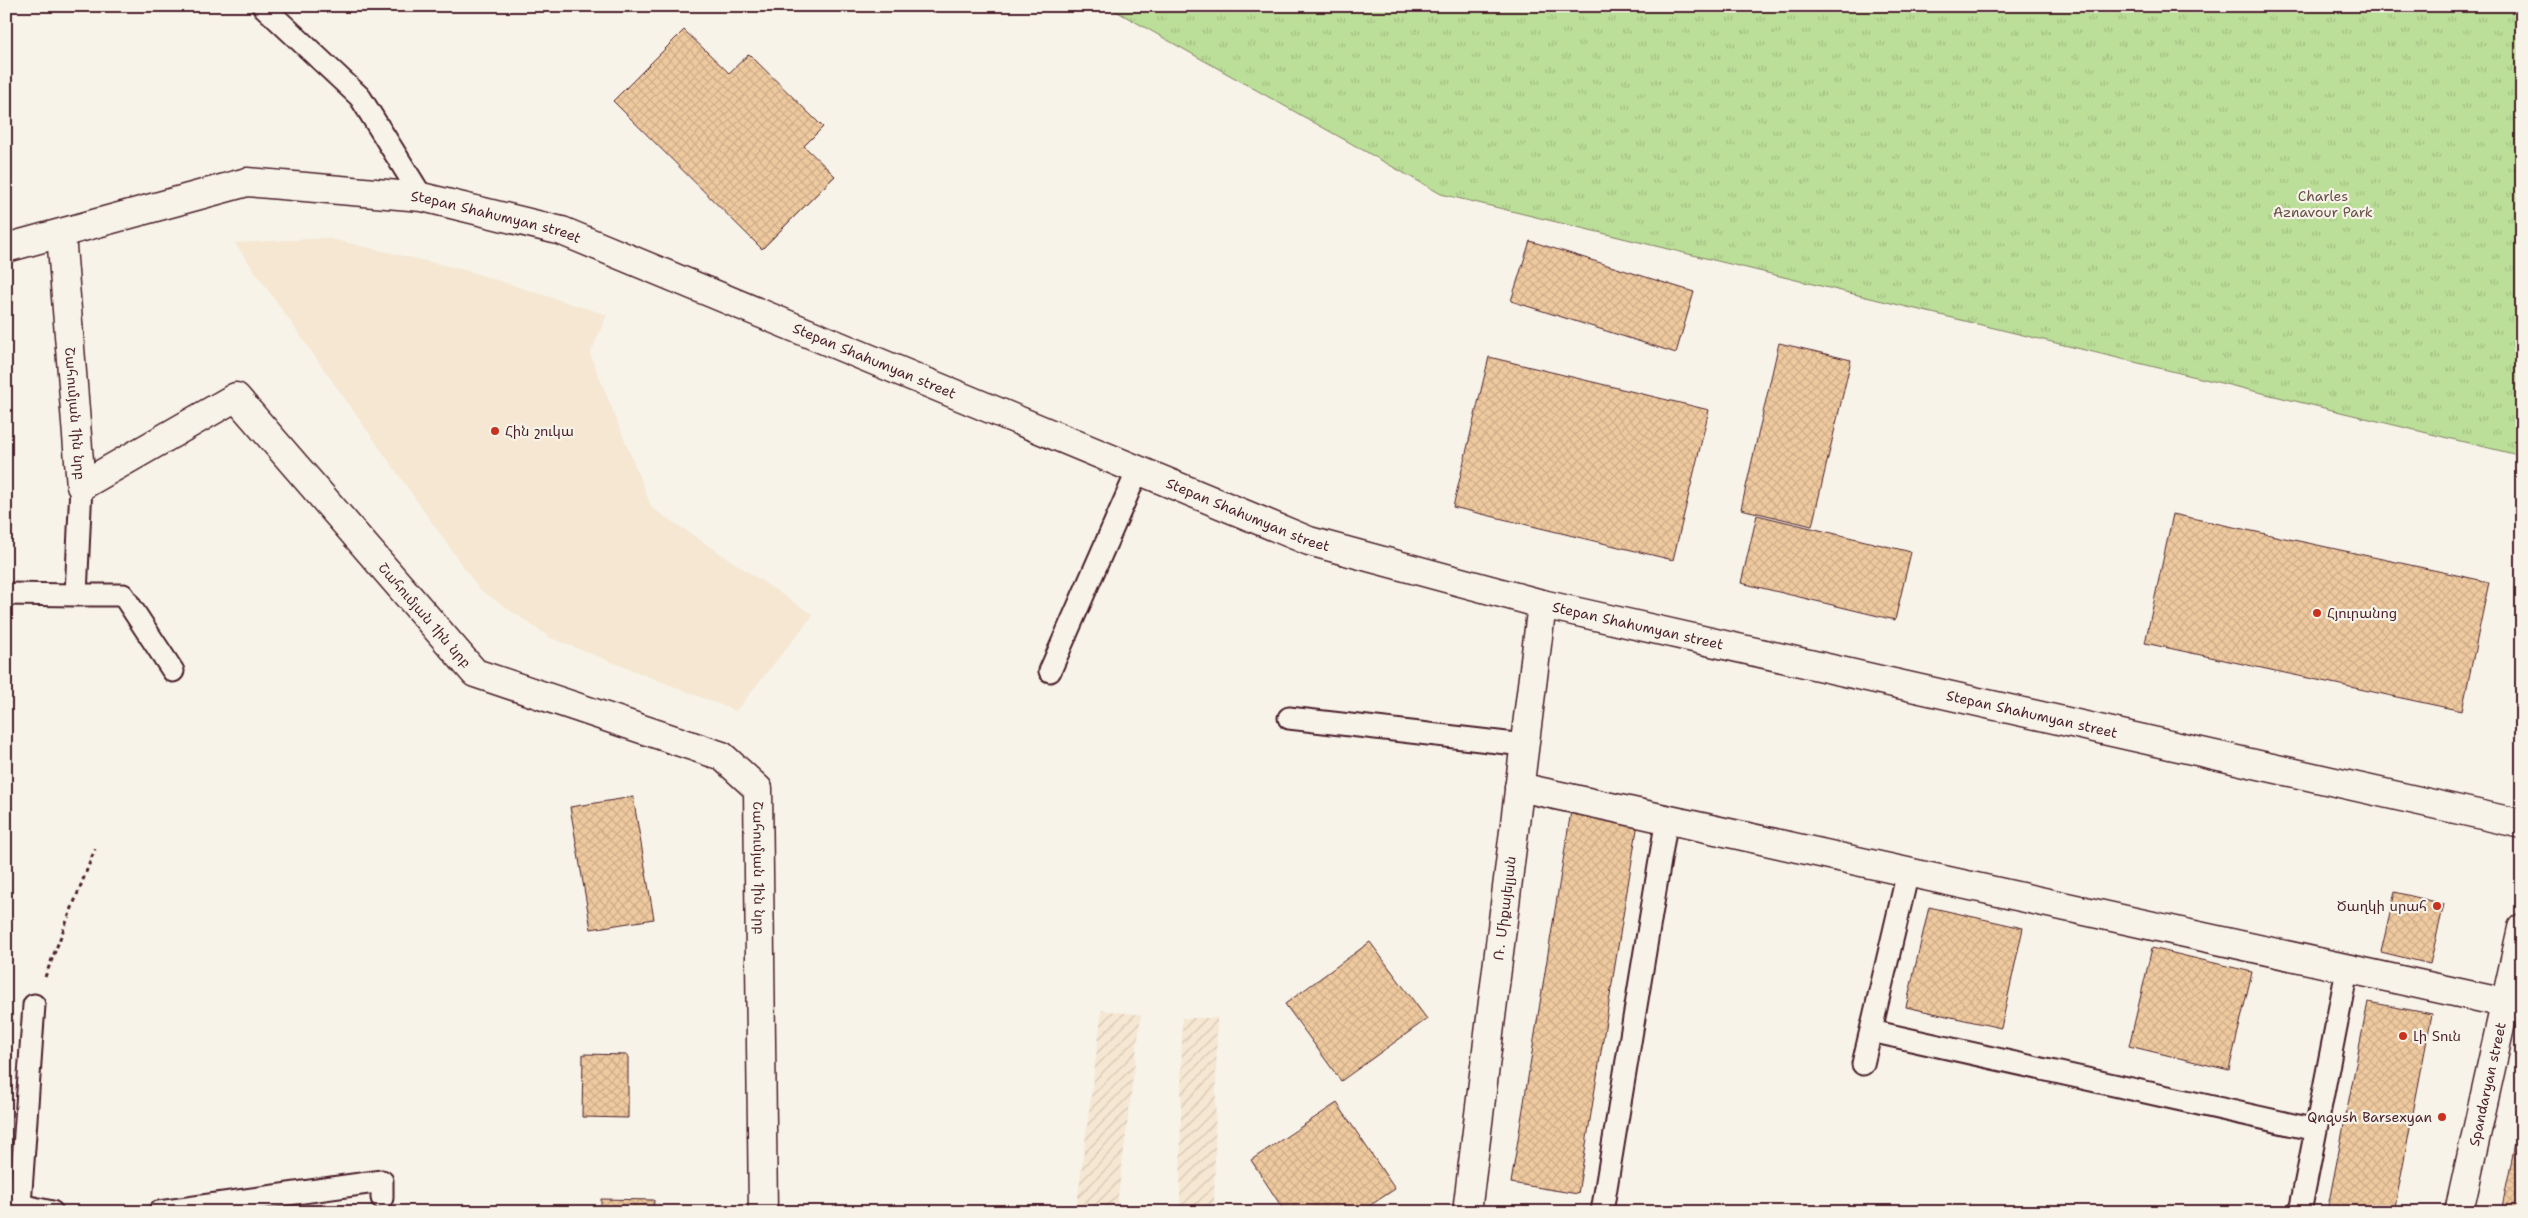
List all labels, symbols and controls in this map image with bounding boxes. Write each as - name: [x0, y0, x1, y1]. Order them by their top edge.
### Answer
- street label: Stepan Shahumyan street: [410, 187, 584, 247]
- park label: Charles Aznavour Park: [2273, 187, 2373, 221]
- street label: Stepan Shahumyan street: [790, 319, 959, 403]
- street label: Շահումյան 1ին նրբ: [61, 346, 89, 481]
- place label: Հին շուկա: [505, 422, 574, 440]
- marker: Հին շուկա: [489, 425, 501, 437]
- street label: Stepan Shahumyan street: [1163, 474, 1332, 555]
- street label: Շահումյան 1ին նրբ: [374, 559, 475, 671]
- street label: Stepan Shahumyan street: [1551, 598, 1725, 653]
- place label: Հյուրանոց: [2327, 604, 2397, 622]
- marker: Հյուրանոց: [2311, 607, 2323, 619]
- street label: Stepan Shahumyan street: [1945, 686, 2119, 742]
- street label: Շահումյան 1ին նրբ: [749, 801, 769, 935]
- street label: Ռ․ Միքայելյան: [1489, 855, 1520, 962]
- place label: Ծաղկի սրահ: [2337, 897, 2427, 915]
- marker: Ծաղկի սրահ: [2431, 900, 2443, 912]
- street label: Spandaryan street: [2465, 1020, 2510, 1148]
- place label: Լի Տուն: [2413, 1027, 2461, 1045]
- marker: Լի Տուն: [2397, 1030, 2409, 1042]
- place label: Qnqush Barsexyan: [2307, 1108, 2432, 1126]
- marker: Qnqush Barsexyan: [2436, 1111, 2448, 1123]

